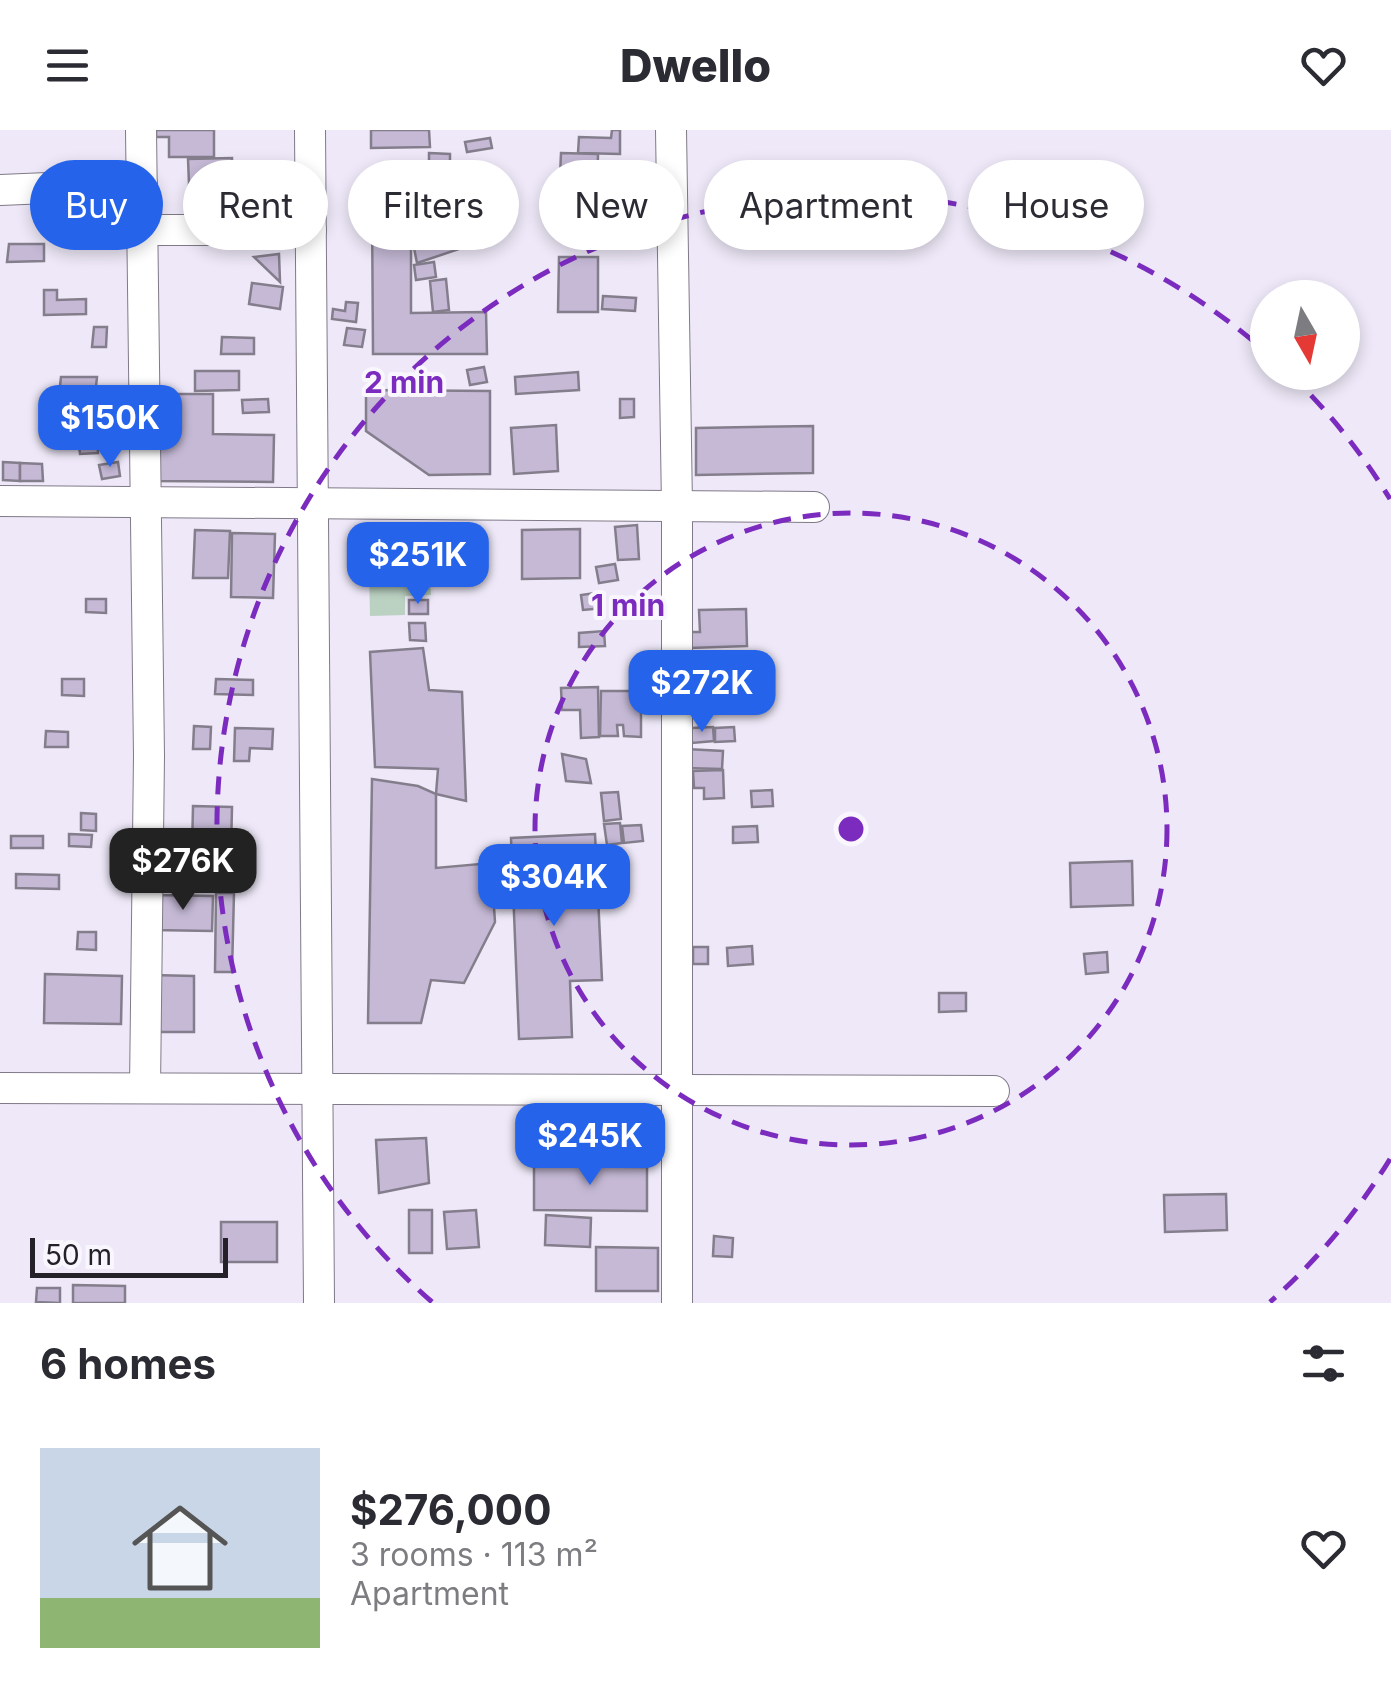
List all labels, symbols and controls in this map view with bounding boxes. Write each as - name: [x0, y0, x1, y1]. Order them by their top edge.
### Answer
- icon: menu: [40, 38, 95, 93]
- text: Dwello: [620, 38, 771, 93]
- icon: heart: [1296, 38, 1351, 93]
- chip: Buy: [30, 160, 163, 250]
- chip: Rent: [183, 160, 328, 250]
- chip: Filters: [348, 160, 519, 250]
- chip: New: [539, 160, 684, 250]
- chip: Apartment: [704, 160, 948, 250]
- chip: House: [968, 160, 1144, 250]
- north arrow: [1250, 280, 1360, 390]
- map controls: [1250, 280, 1360, 390]
- text: 2 min: [364, 364, 444, 400]
- pin: $150K: [40, 385, 180, 470]
- text: $150K: [60, 398, 160, 437]
- pin: $251K: [348, 522, 488, 607]
- text: $251K: [369, 535, 467, 574]
- text: 1 min: [591, 587, 665, 623]
- pin: $272K: [632, 650, 772, 735]
- text: $272K: [651, 663, 753, 702]
- centre of rings: [833, 811, 869, 847]
- pin: $276K: [113, 828, 253, 913]
- text: $276K: [131, 841, 235, 880]
- pin: $304K: [484, 844, 624, 929]
- text: $304K: [500, 857, 608, 896]
- pin: $245K: [520, 1103, 660, 1188]
- text: $245K: [537, 1116, 643, 1155]
- scale bar: [30, 1233, 228, 1278]
- text: 50 m: [45, 1238, 112, 1272]
- icon: filters: [1296, 1336, 1351, 1391]
- text: 6 homes: [40, 1338, 216, 1389]
- text: $276,000: [350, 1484, 552, 1535]
- icon: home: [120, 1488, 240, 1608]
- icon: heart: [1296, 1521, 1351, 1576]
- text: 3 rooms · 113 m²: [350, 1535, 598, 1574]
- text: Apartment: [350, 1574, 509, 1613]

